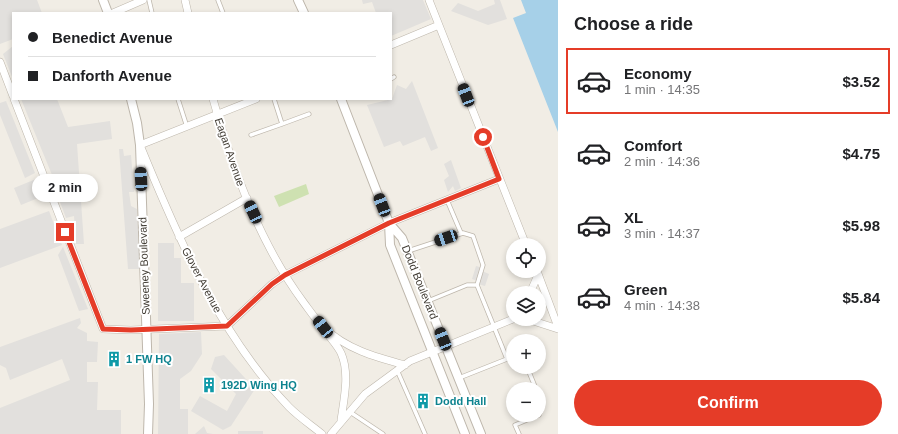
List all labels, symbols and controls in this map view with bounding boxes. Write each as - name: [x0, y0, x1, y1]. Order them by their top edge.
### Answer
- text: Choose a ride: [574, 14, 693, 34]
- text: Benedict Avenue: [52, 29, 173, 46]
- icon: car: [576, 63, 612, 99]
- text: Economy: [624, 65, 692, 82]
- text: Danforth Avenue: [52, 67, 172, 84]
- text: $3.52: [842, 73, 880, 90]
- car: [456, 82, 476, 108]
- text: 1 min · 14:35: [624, 82, 700, 97]
- street label: Eagan Avenue: [213, 116, 247, 188]
- route start: [474, 128, 492, 146]
- icon: car: [576, 135, 612, 171]
- text: Comfort: [624, 137, 682, 154]
- text: $4.75: [842, 145, 880, 162]
- text: 2 min · 14:36: [624, 154, 700, 169]
- car: [134, 167, 148, 191]
- callout: 2 min: [32, 174, 98, 202]
- text: 2 min: [48, 180, 82, 195]
- car: [372, 192, 392, 218]
- car: [242, 199, 264, 225]
- icon: car: [576, 207, 612, 243]
- text: XL: [624, 209, 643, 226]
- street label: Sweeney Boulevard: [136, 217, 152, 315]
- text: $5.98: [842, 217, 880, 234]
- route end: [56, 223, 74, 241]
- text: 3 min · 14:37: [624, 226, 700, 241]
- car: [433, 228, 459, 248]
- map controls: [506, 238, 546, 422]
- button: locate: [506, 238, 546, 278]
- street label: Dodd Boulevard: [400, 243, 440, 321]
- street label: Glover Avenue: [180, 245, 224, 315]
- icon: car: [576, 279, 612, 315]
- text: Green: [624, 281, 667, 298]
- button: layers: [506, 286, 546, 326]
- text: $5.84: [842, 289, 880, 306]
- text: 4 min · 14:38: [624, 298, 700, 313]
- car: [311, 314, 335, 340]
- car: [433, 326, 453, 352]
- button: +: [506, 334, 546, 374]
- building icon: 1 FW HQ: [105, 350, 123, 368]
- place label: 1 FW HQ: [126, 353, 172, 365]
- building icon: 192D Wing HQ: [200, 376, 218, 394]
- place label: 192D Wing HQ: [221, 379, 297, 391]
- button: Confirm: [574, 380, 882, 426]
- button: −: [506, 382, 546, 422]
- building icon: Dodd Hall: [414, 392, 432, 410]
- place label: Dodd Hall: [435, 395, 486, 407]

